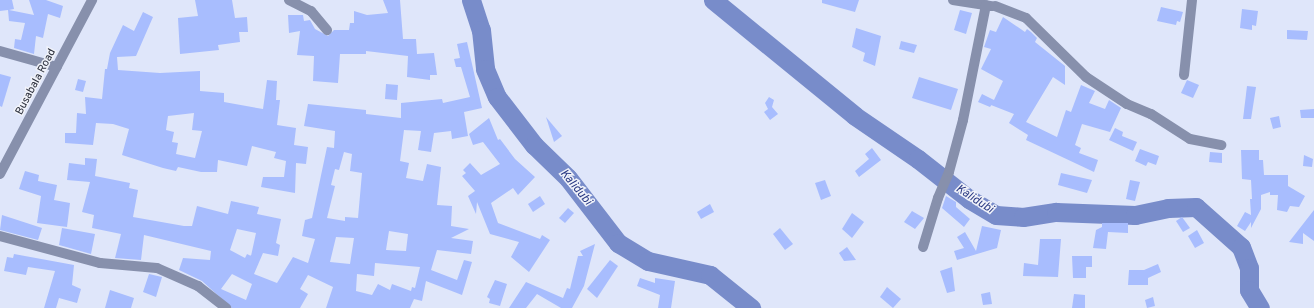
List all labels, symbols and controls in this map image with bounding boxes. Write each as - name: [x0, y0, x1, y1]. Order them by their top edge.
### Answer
- street label: Busabala Road: [13, 47, 59, 117]
- water label: Kalidubi: [556, 167, 594, 209]
- water label: Kalidubi: [952, 183, 996, 217]

